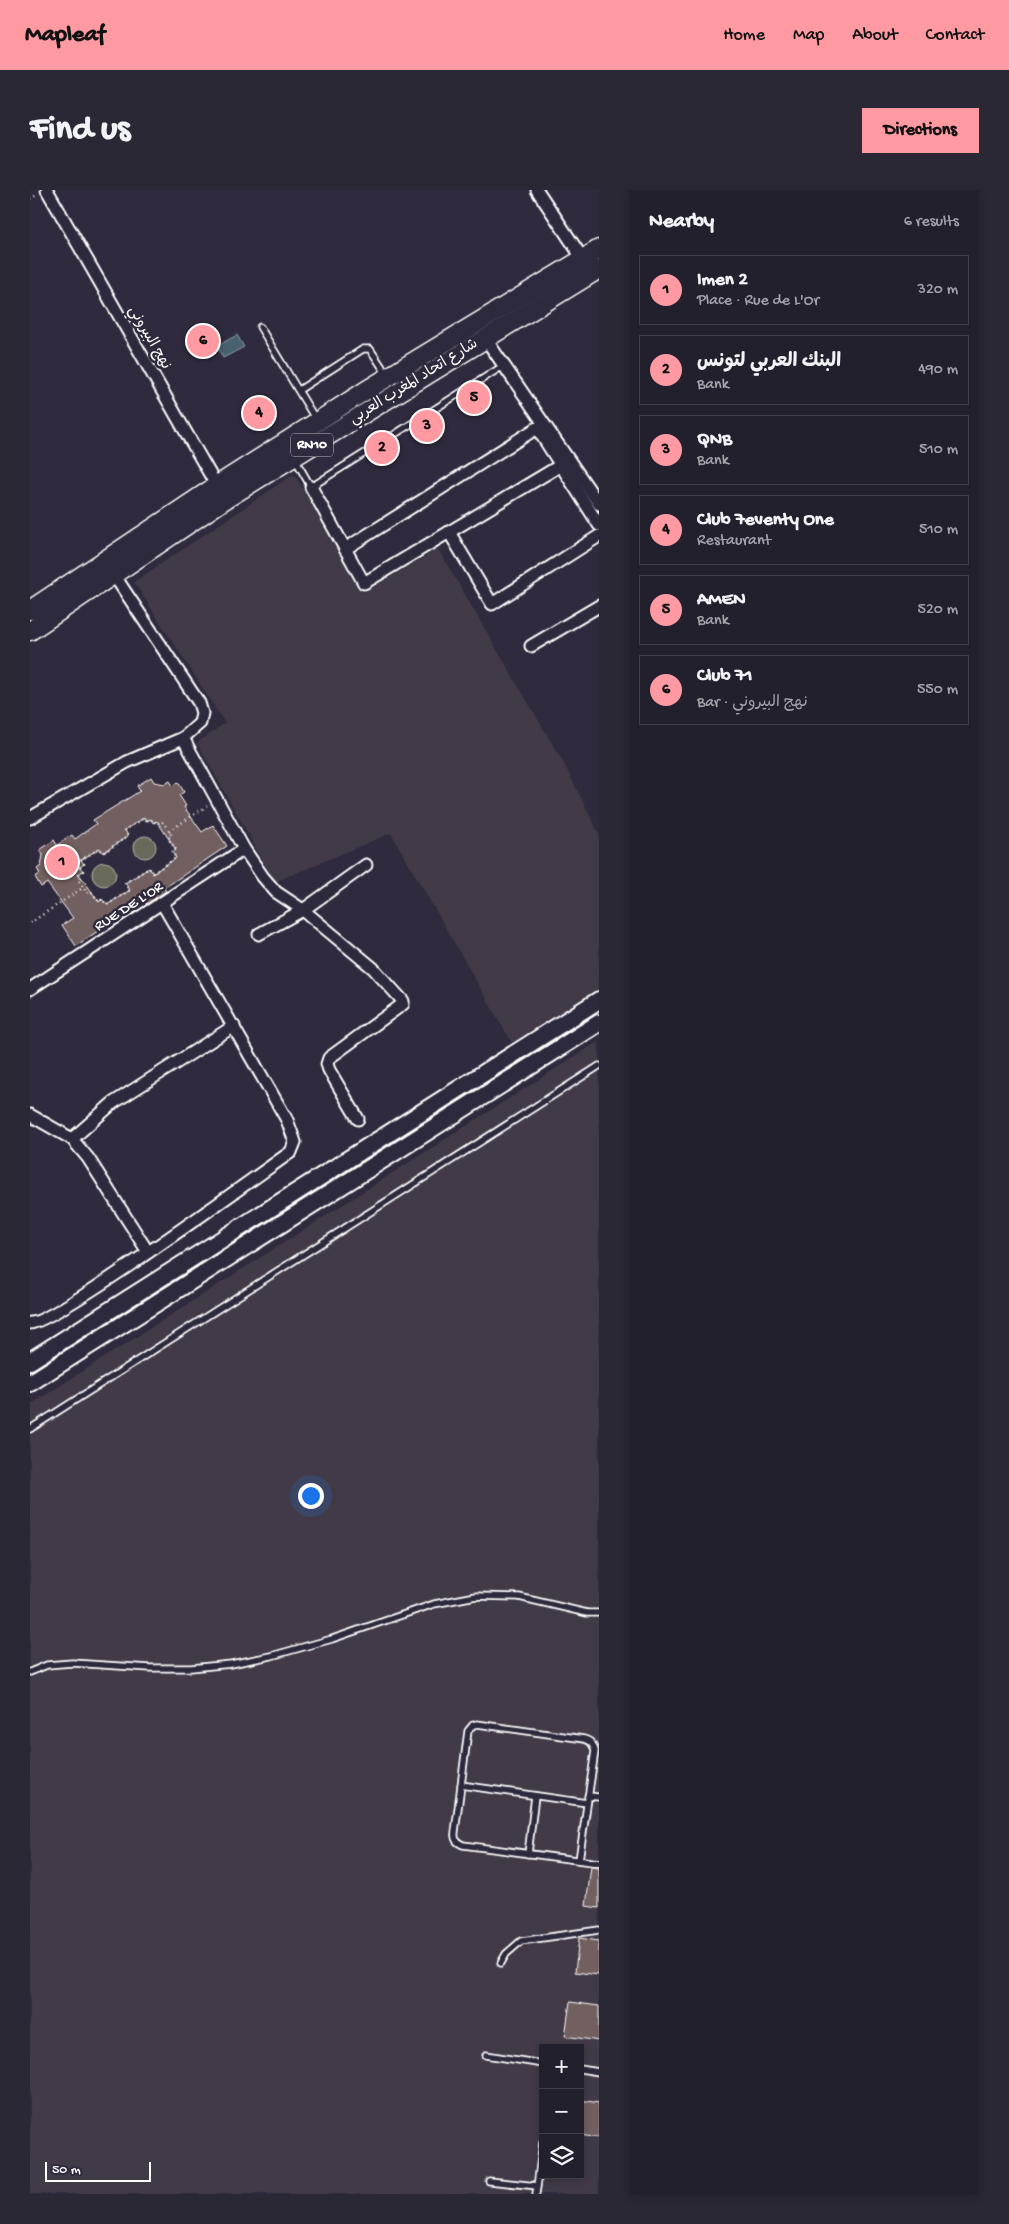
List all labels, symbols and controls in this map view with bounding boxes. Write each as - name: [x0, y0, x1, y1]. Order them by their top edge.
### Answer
- text: Mapleaf: [25, 21, 105, 50]
- text: Home: [723, 25, 765, 46]
- text: Map: [793, 25, 824, 46]
- text: About: [852, 25, 898, 46]
- text: Contact: [926, 25, 984, 46]
- button: Directions: [862, 108, 979, 153]
- text: Find us: [30, 110, 130, 151]
- text: Nearby: [649, 210, 714, 235]
- text: 6 results: [904, 213, 959, 232]
- text: Imen 2: [697, 269, 748, 292]
- text: 1: [663, 281, 669, 300]
- text: 320 m: [918, 281, 958, 300]
- text: Place · Rue de L'Or: [697, 292, 819, 311]
- street label: نهج البيروني: [122, 303, 174, 374]
- pin: 6: [187, 322, 219, 360]
- street label: شارع اتحاد المغرب العربي: [346, 335, 483, 431]
- text: البنك العربي لتونس: [697, 351, 841, 374]
- text: 2: [662, 361, 670, 380]
- text: 490 m: [918, 361, 958, 380]
- text: Bank: [697, 376, 729, 395]
- pin: 5: [458, 379, 490, 417]
- pin: 4: [243, 394, 275, 432]
- pin: 3: [411, 407, 443, 445]
- pin: 2: [366, 429, 398, 467]
- text: QNB: [697, 429, 732, 452]
- road number: RN10: [291, 434, 333, 456]
- text: 3: [662, 441, 670, 460]
- text: 510 m: [919, 441, 958, 460]
- text: Bank: [697, 452, 729, 471]
- text: Club 7eventy One: [697, 509, 834, 532]
- text: 4: [662, 521, 670, 540]
- text: 510 m: [919, 521, 958, 540]
- text: Restaurant: [697, 532, 771, 551]
- text: AMEN: [697, 589, 746, 612]
- text: 5: [662, 601, 670, 620]
- text: 520 m: [918, 601, 958, 620]
- text: Bank: [697, 612, 729, 631]
- text: Club 71: [697, 665, 752, 688]
- text: 6: [662, 681, 670, 700]
- text: 550 m: [917, 681, 958, 700]
- text: Bar · نهج البيروني: [697, 694, 808, 713]
- pin: 1: [46, 843, 78, 881]
- street label: RUE DE L'OR: [91, 878, 168, 936]
- your location: [298, 1483, 324, 1509]
- map controls: [539, 2044, 584, 2179]
- button: +: [539, 2044, 584, 2089]
- button: −: [539, 2089, 584, 2134]
- button: layers: [539, 2134, 584, 2179]
- scale bar: [45, 2159, 151, 2182]
- text: 50 m: [52, 2162, 81, 2179]

